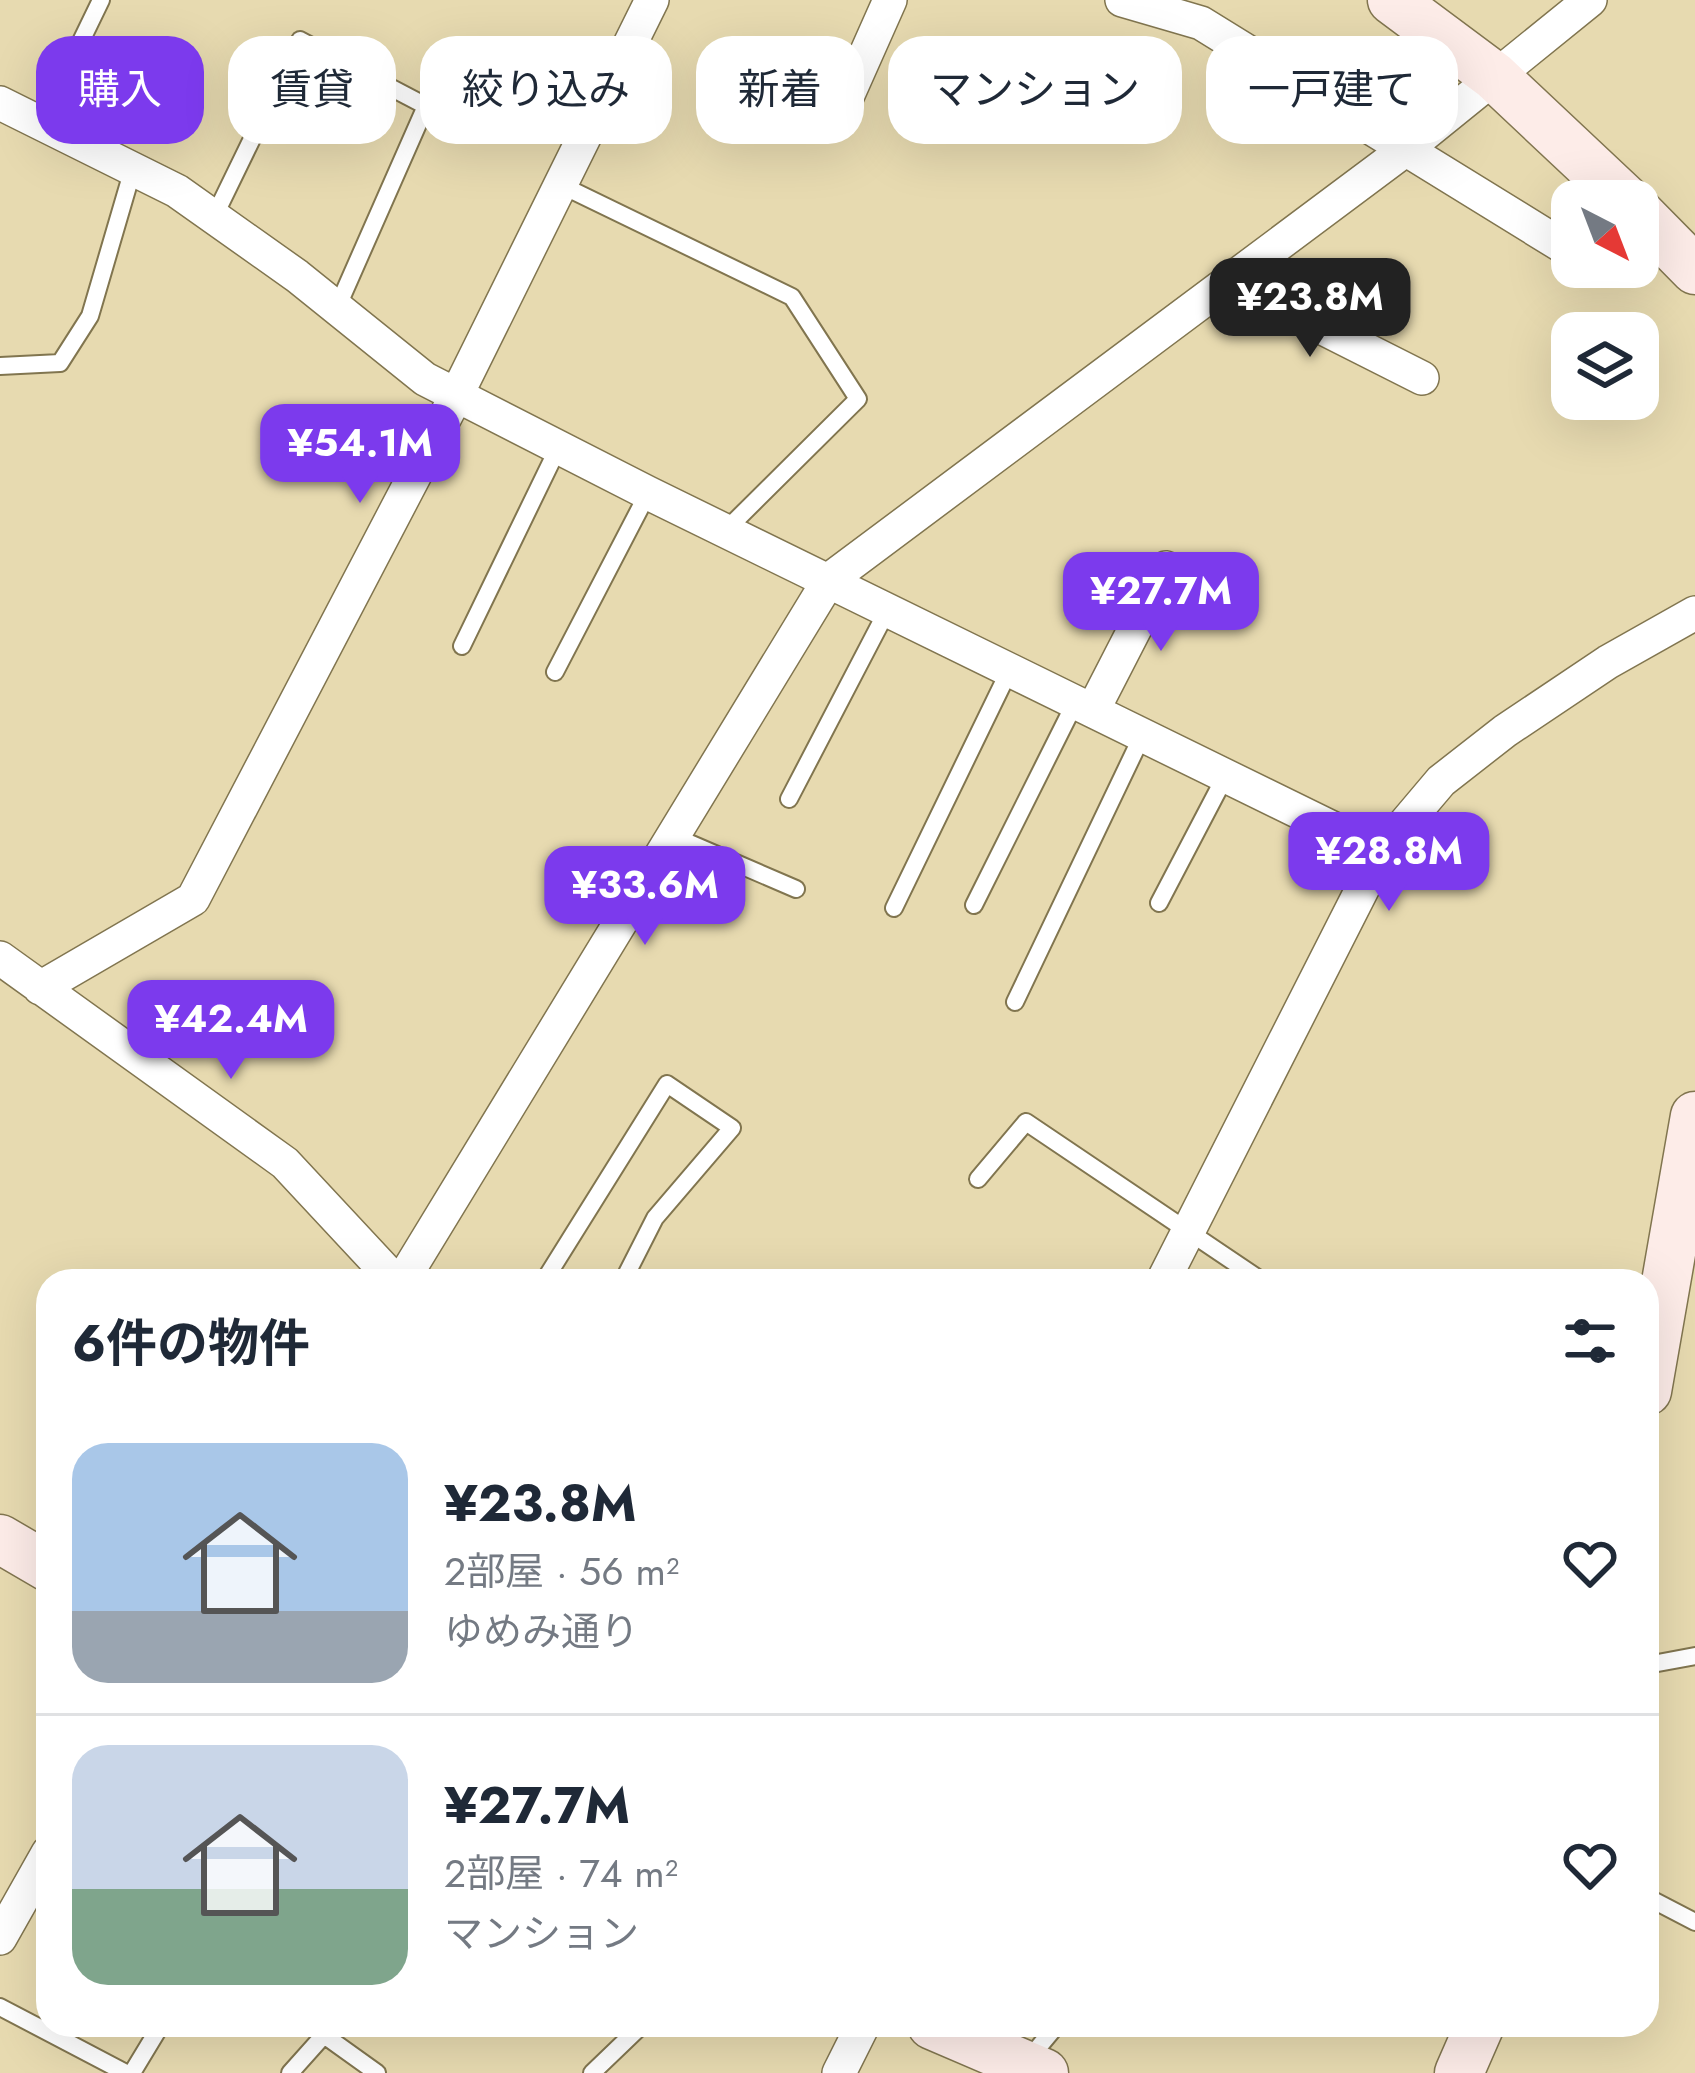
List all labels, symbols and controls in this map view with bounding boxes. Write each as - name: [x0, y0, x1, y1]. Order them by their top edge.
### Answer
- chip: 購入: [36, 36, 204, 144]
- chip: 賃貸: [228, 36, 396, 144]
- chip: 絞り込み: [420, 36, 672, 144]
- chip: 新着: [696, 36, 864, 144]
- chip: マンション: [888, 36, 1182, 144]
- chip: 一戸建て: [1206, 36, 1458, 144]
- north arrow: [1551, 180, 1659, 288]
- map controls: [1551, 180, 1659, 420]
- pin: ¥23.8M: [1212, 258, 1408, 360]
- text: ¥23.8M: [1236, 268, 1384, 325]
- button: layers: [1551, 312, 1659, 420]
- pin: ¥54.1M: [262, 404, 458, 506]
- text: ¥54.1M: [287, 414, 433, 471]
- pin: ¥27.7M: [1063, 552, 1259, 654]
- text: ¥27.7M: [1090, 562, 1232, 619]
- pin: ¥28.8M: [1291, 812, 1487, 914]
- text: ¥28.8M: [1315, 822, 1463, 879]
- pin: ¥33.6M: [547, 846, 743, 948]
- text: ¥33.6M: [571, 856, 719, 913]
- pin: ¥42.4M: [133, 980, 329, 1082]
- text: ¥42.4M: [154, 990, 308, 1047]
- text: 6件の物件: [72, 1306, 310, 1380]
- icon: filters: [1557, 1308, 1623, 1374]
- text: ¥23.8M: [444, 1466, 636, 1540]
- icon: home: [168, 1491, 312, 1635]
- icon: heart: [1557, 1530, 1623, 1596]
- text: 2部屋 · 56 m²: [444, 1543, 679, 1600]
- text: ゆめみ通り: [444, 1603, 639, 1660]
- text: ¥27.7M: [444, 1768, 630, 1842]
- icon: home: [168, 1793, 312, 1937]
- icon: heart: [1557, 1832, 1623, 1898]
- text: 2部屋 · 74 m²: [444, 1845, 678, 1902]
- text: マンション: [444, 1905, 639, 1962]

